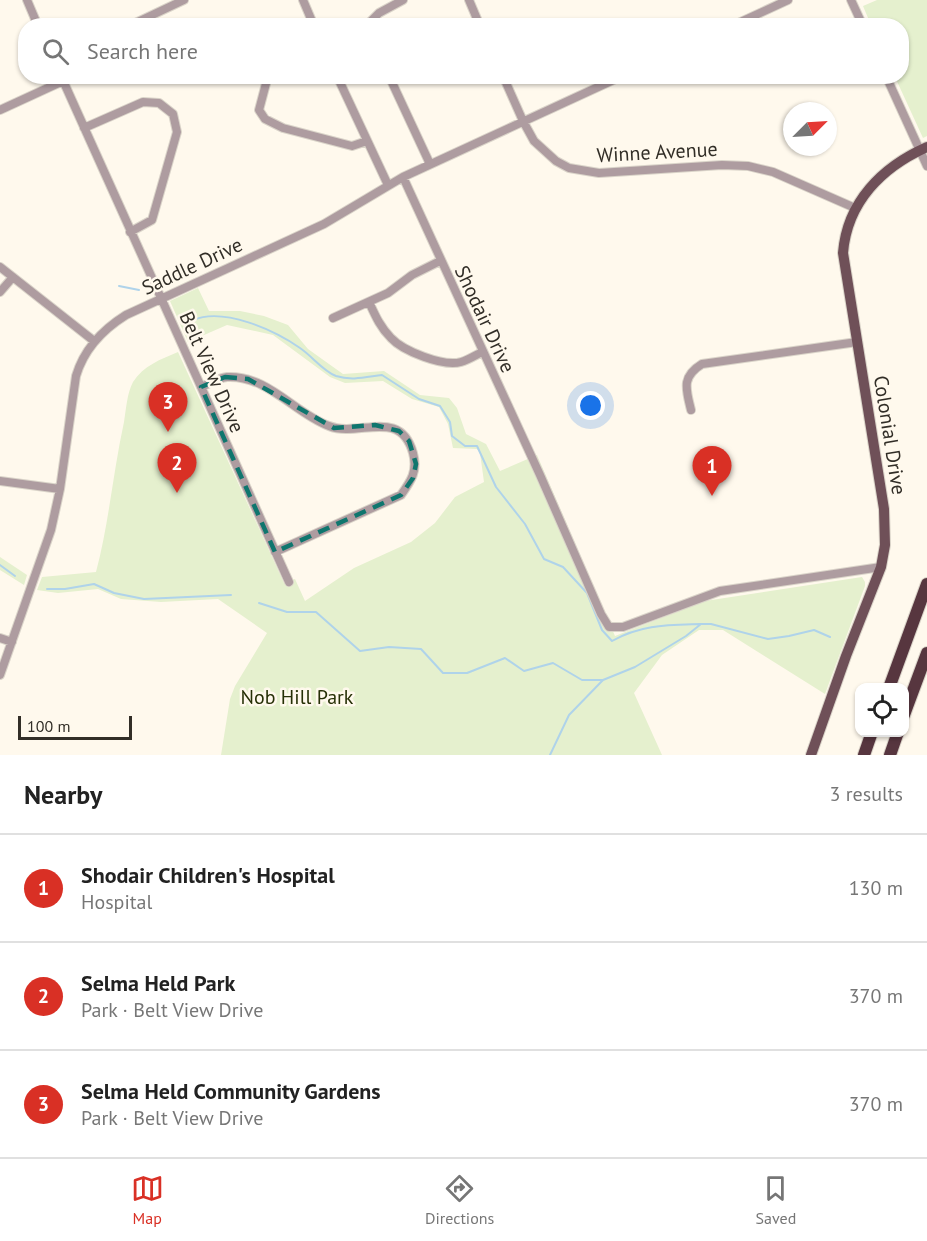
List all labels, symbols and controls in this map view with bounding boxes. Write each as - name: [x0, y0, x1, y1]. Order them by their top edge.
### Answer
- search box: [18, 18, 909, 84]
- icon: search: [39, 35, 72, 68]
- text: Search here: [87, 37, 198, 65]
- north arrow: [783, 102, 837, 156]
- street label: Winne Avenue: [596, 136, 718, 168]
- street label: Saddle Drive: [137, 231, 247, 301]
- street label: Shodair Drive: [449, 261, 521, 377]
- street label: Belt View Drive: [174, 307, 250, 437]
- street label: Colonial Drive: [868, 374, 912, 496]
- pin: 3: [148, 382, 188, 432]
- your location: [576, 391, 605, 420]
- pin: 2: [158, 444, 196, 493]
- pin: 1: [692, 446, 732, 496]
- map controls: [855, 683, 909, 737]
- button: locate: [855, 683, 909, 737]
- park label: Nob Hill Park: [241, 684, 354, 710]
- scale bar: [18, 713, 132, 740]
- text: 100 m: [27, 716, 70, 736]
- text: Nearby: [24, 778, 102, 811]
- text: 3 results: [830, 781, 903, 807]
- text: Shodair Children's Hospital: [81, 861, 335, 889]
- text: 1: [38, 875, 49, 901]
- text: 130 m: [849, 875, 903, 901]
- text: Hospital: [81, 889, 152, 915]
- text: Selma Held Park: [81, 969, 235, 997]
- text: 2: [38, 983, 49, 1009]
- text: 370 m: [849, 983, 903, 1009]
- text: Park · Belt View Drive: [81, 997, 263, 1023]
- text: Selma Held Community Gardens: [81, 1077, 381, 1105]
- text: 3: [38, 1091, 49, 1117]
- text: 370 m: [849, 1091, 903, 1117]
- text: Park · Belt View Drive: [81, 1105, 263, 1131]
- tab: Map: [131, 1172, 164, 1228]
- tab: Directions: [425, 1172, 494, 1228]
- tab: Saved: [756, 1172, 796, 1228]

